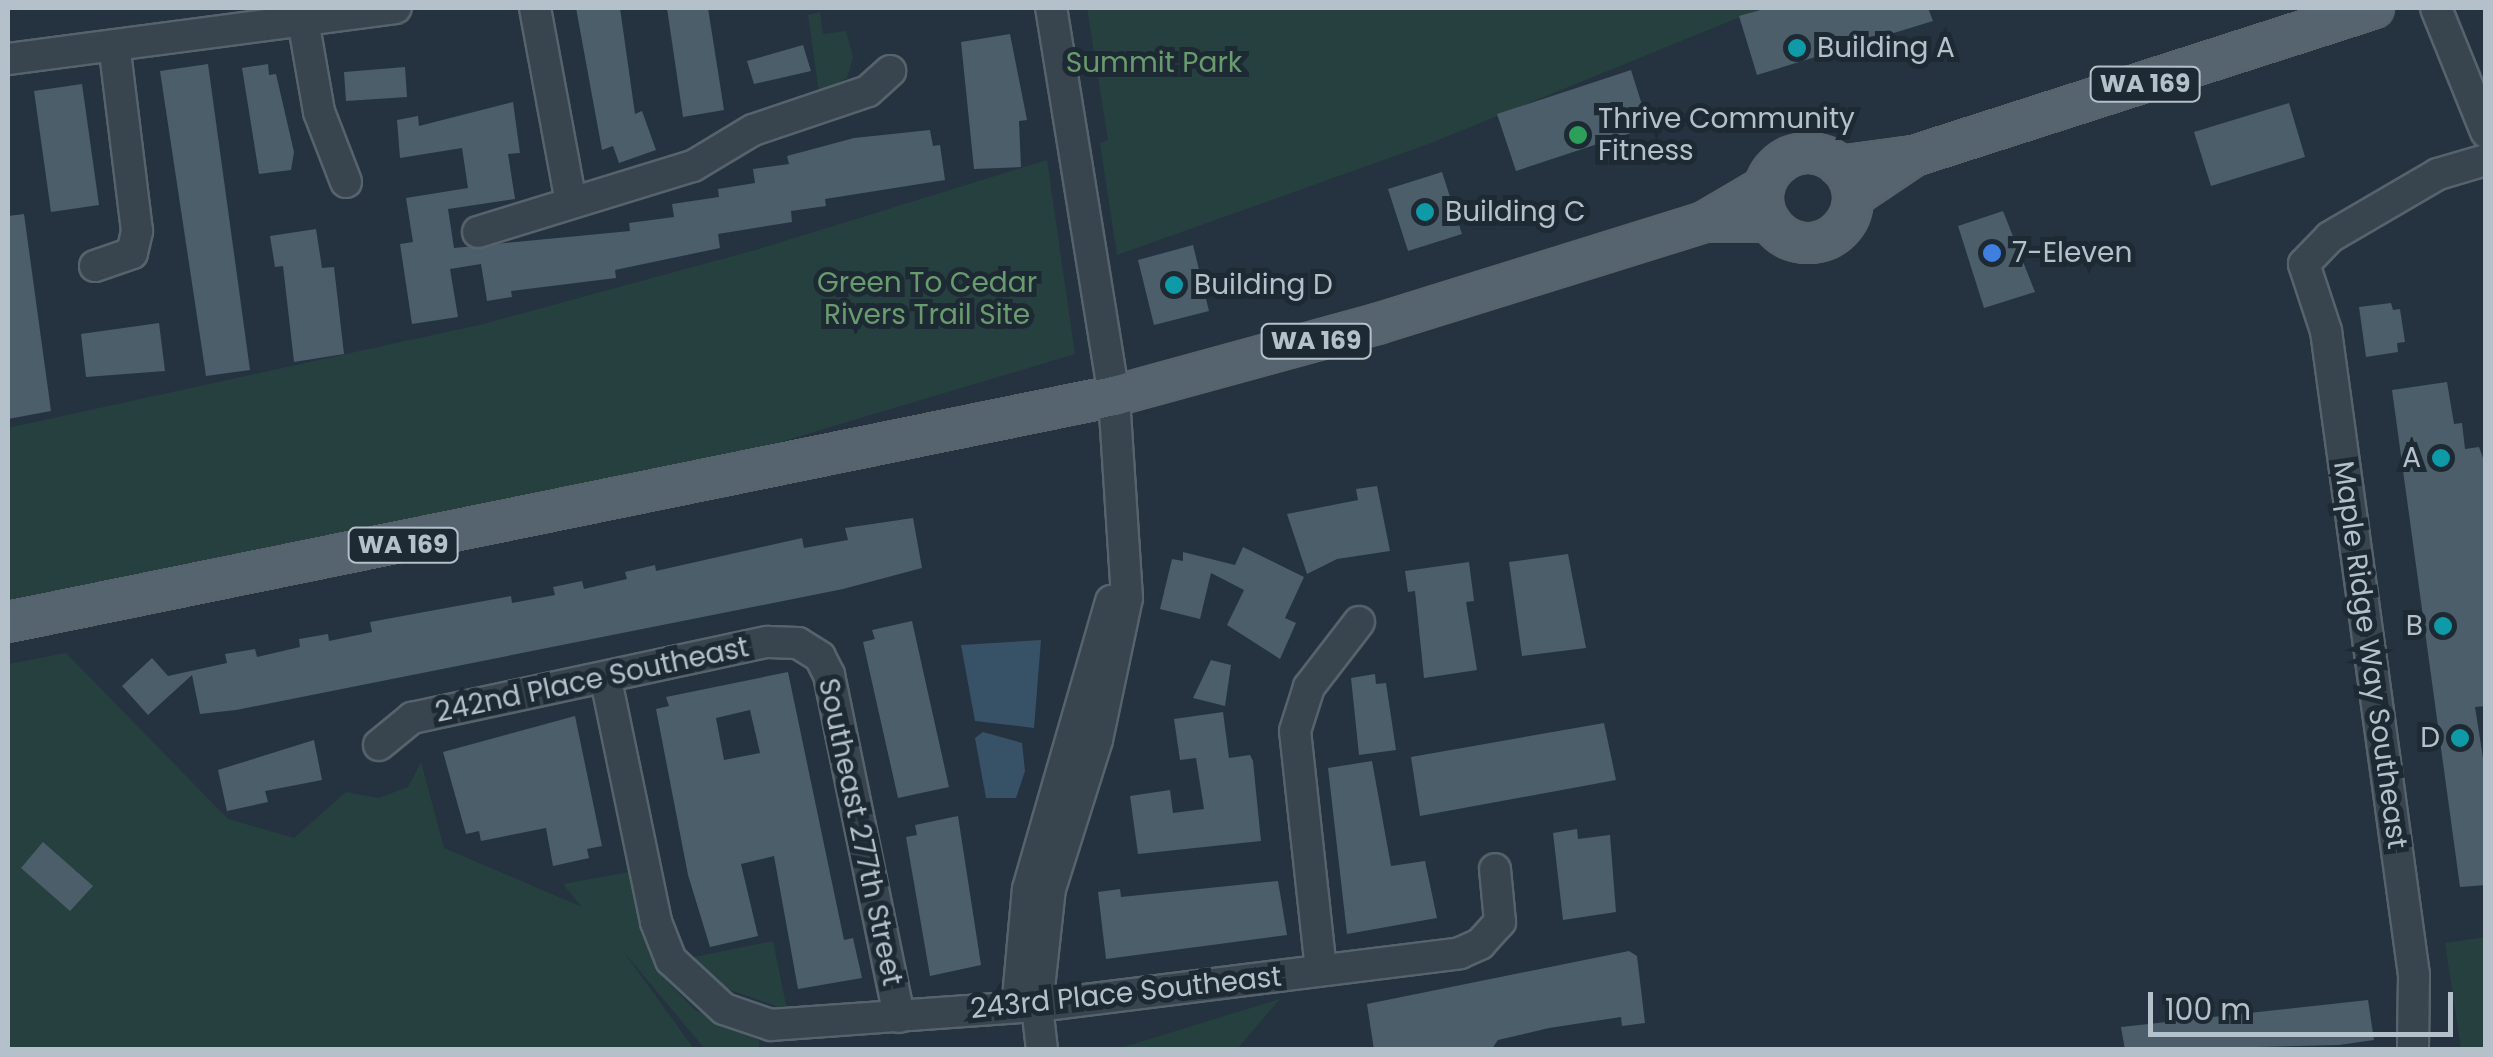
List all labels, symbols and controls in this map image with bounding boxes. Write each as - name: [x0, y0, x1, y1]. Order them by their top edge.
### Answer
- place label: Building A: [1817, 31, 1955, 65]
- marker: Building A: [1786, 37, 1808, 59]
- park label: Summit Park: [1066, 46, 1242, 80]
- road number: WA 169: [2088, 64, 2202, 104]
- place label: Thrive Community Fitness: [1598, 102, 1855, 168]
- marker: Thrive Community Fitness: [1567, 124, 1589, 146]
- place label: Building C: [1445, 195, 1586, 229]
- marker: Building C: [1414, 201, 1436, 223]
- place label: 7-Eleven: [2012, 236, 2132, 270]
- marker: 7-Eleven: [1981, 242, 2003, 264]
- park label: Green To Cedar Rivers Trail Site: [817, 266, 1037, 332]
- place label: Building D: [1194, 268, 1333, 302]
- marker: Building D: [1163, 274, 1185, 296]
- road number: WA 169: [1258, 321, 1374, 361]
- place label: A: [2402, 441, 2421, 475]
- marker: A: [2430, 447, 2452, 469]
- street label: Maple Ridge Way Southeast: [2326, 459, 2414, 851]
- road number: WA 169: [346, 525, 460, 565]
- place label: B: [2406, 609, 2423, 643]
- marker: B: [2432, 615, 2454, 637]
- street label: 242nd Place Southeast: [432, 630, 752, 730]
- street label: Southeast 277th Street: [811, 675, 909, 989]
- place label: D: [2420, 721, 2440, 755]
- marker: D: [2449, 727, 2471, 749]
- street label: 243rd Place Southeast: [969, 960, 1283, 1026]
- scale bar: [2153, 972, 2458, 1034]
- text: 100 m: [2165, 988, 2251, 1031]

